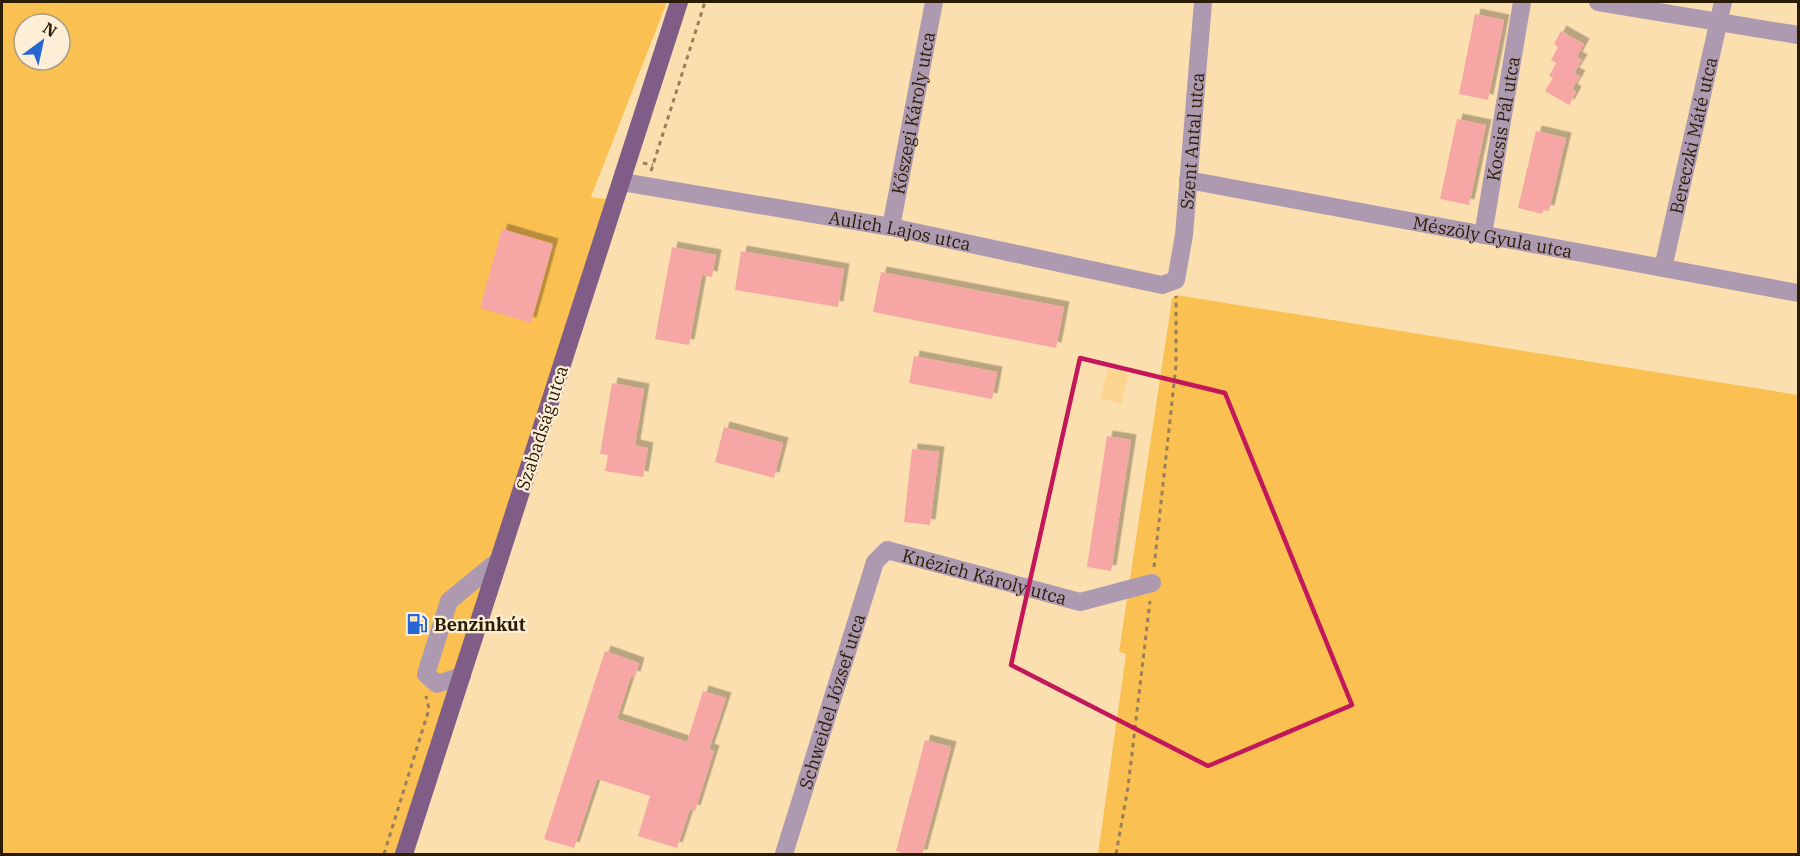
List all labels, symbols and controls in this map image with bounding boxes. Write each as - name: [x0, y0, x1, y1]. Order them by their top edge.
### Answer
- north arrow: [12, 12, 72, 72]
- text: N: [39, 18, 61, 41]
- street label: Kőszegi Károly utca: [886, 30, 940, 196]
- street label: Kocsis Pál utca: [1481, 54, 1524, 183]
- street label: Bereczki Máté utca: [1664, 54, 1722, 216]
- street label: Szent Antal utca: [1175, 71, 1209, 210]
- street label: Aulich Lajos utca: [827, 205, 973, 255]
- street label: Mészöly Gyula utca: [1411, 210, 1575, 263]
- street label: Szabadság utca: [511, 362, 573, 493]
- street label: Knézich Károly utca: [900, 543, 1070, 610]
- street label: Schweidel József utca: [793, 610, 870, 792]
- fuel station icon: Benzinkút: [405, 612, 429, 636]
- place label: Benzinkút: [434, 613, 526, 636]

